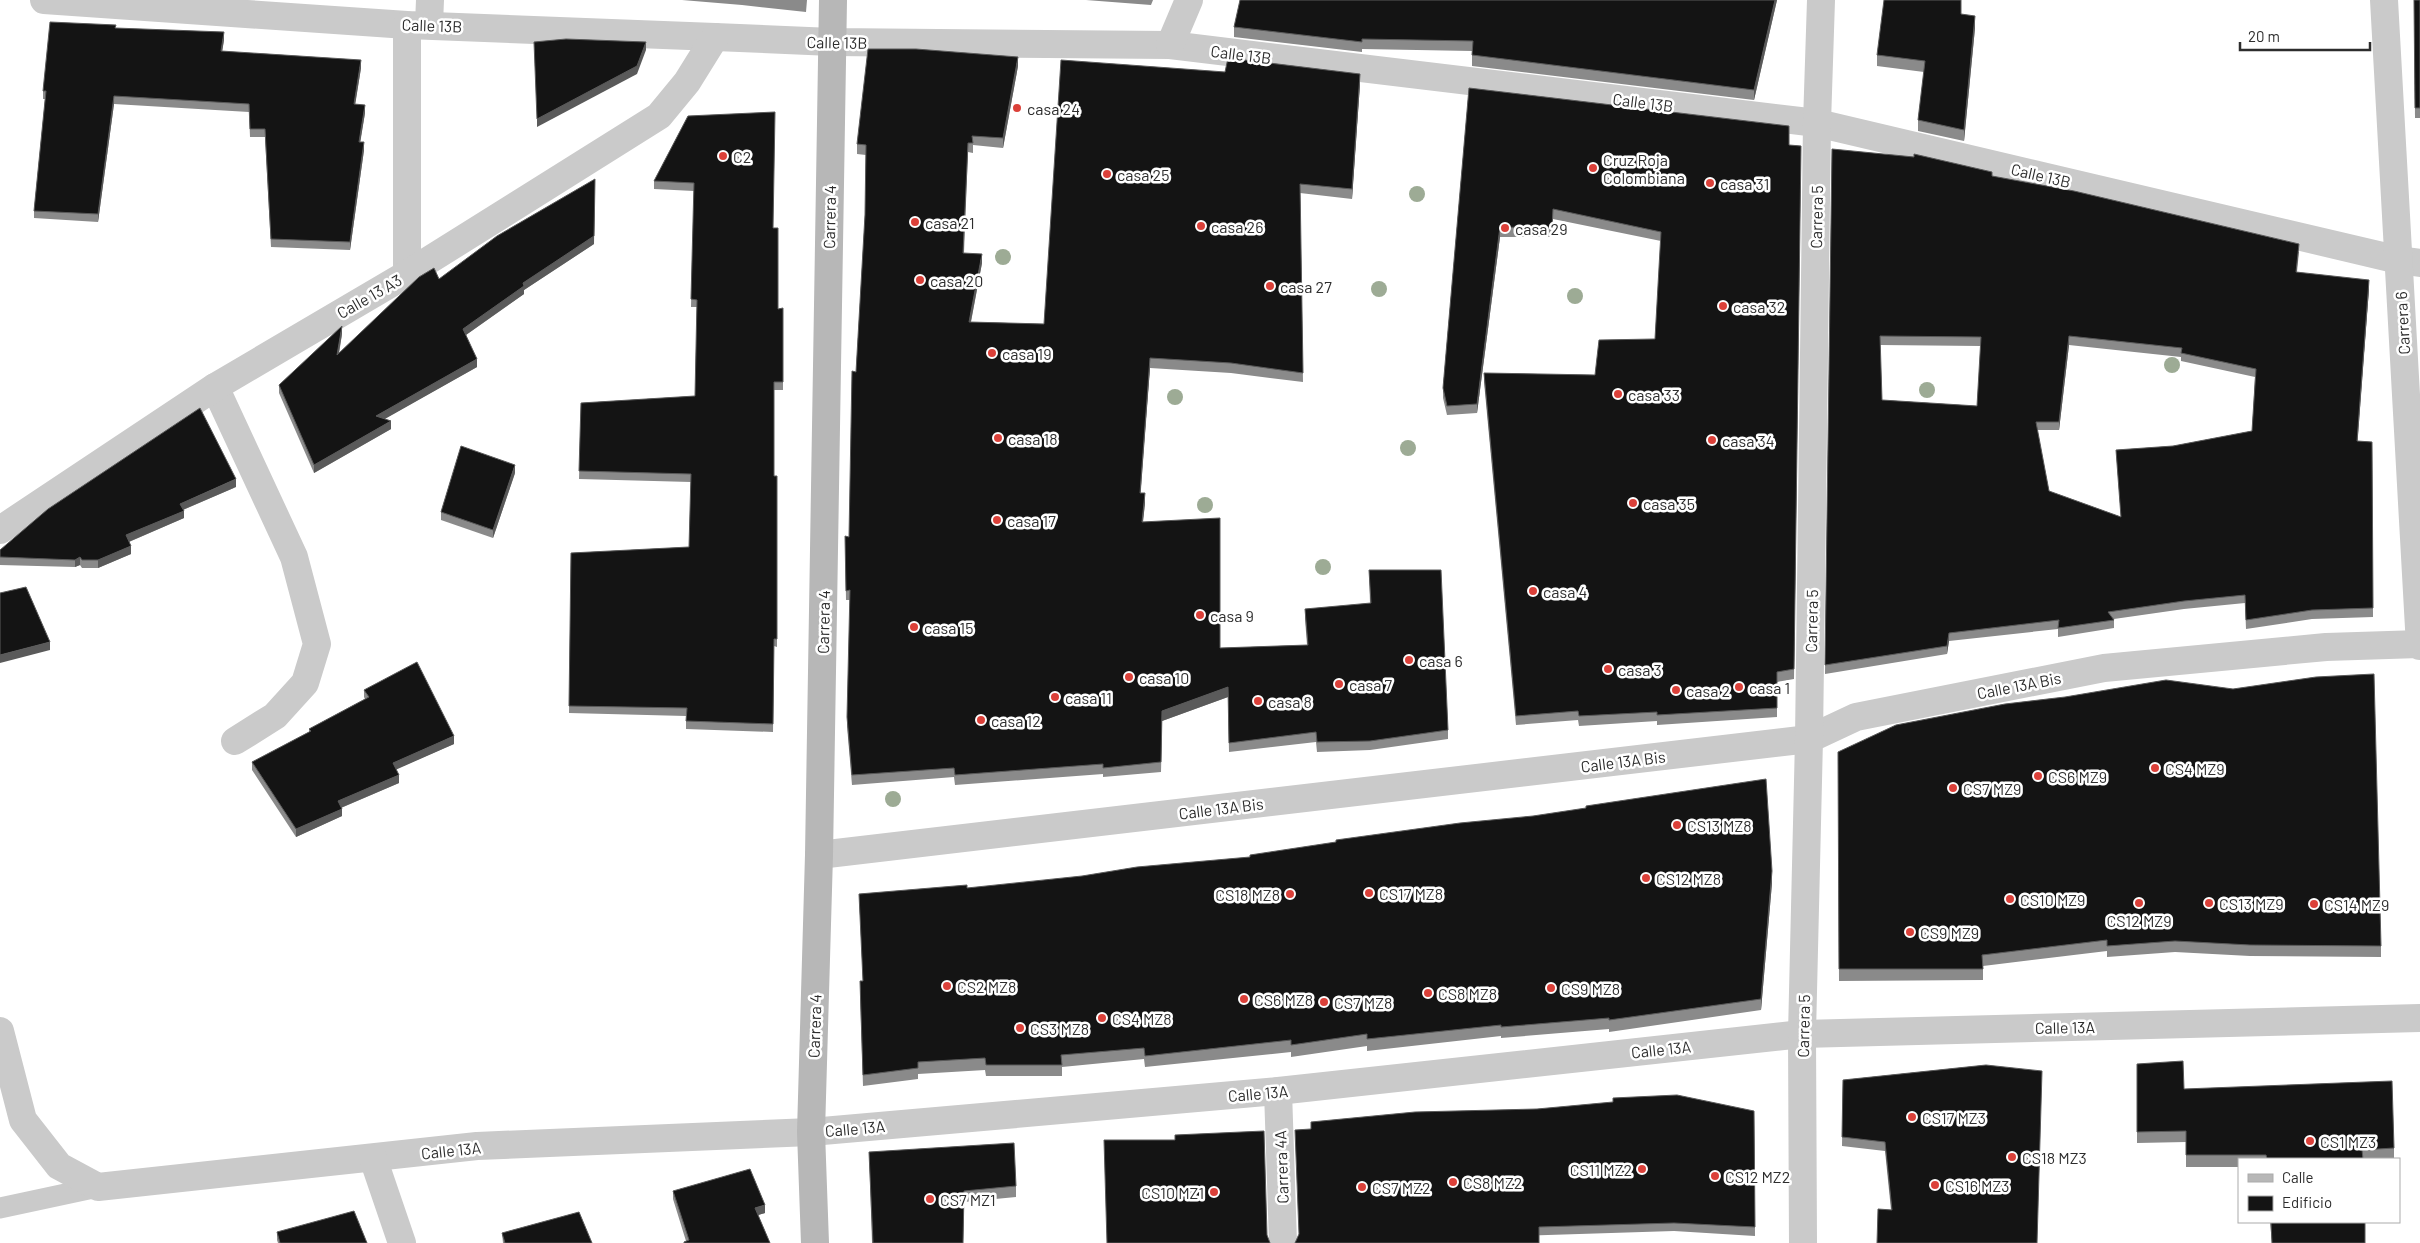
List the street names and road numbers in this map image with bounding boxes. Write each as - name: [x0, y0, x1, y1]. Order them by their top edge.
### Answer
- street label: Calle 13B: [401, 14, 463, 36]
- street label: Calle 13B: [806, 32, 868, 52]
- street label: Calle 13B: [1210, 41, 1272, 67]
- street label: Calle 13B: [1612, 89, 1674, 115]
- street label: Calle 13B: [2009, 159, 2073, 191]
- street label: Carrera 4: [819, 185, 839, 249]
- street label: Carrera 5: [1806, 185, 1826, 249]
- street label: Calle 13 A3: [333, 270, 405, 322]
- street label: Carrera 6: [2391, 291, 2413, 355]
- street label: Carrera 5: [1801, 589, 1821, 653]
- street label: Carrera 4: [813, 590, 833, 654]
- street label: Calle 13A Bis: [1975, 668, 2063, 702]
- street label: Calle 13A Bis: [1579, 746, 1667, 776]
- street label: Calle 13A Bis: [1177, 793, 1265, 823]
- street label: Carrera 4: [803, 994, 825, 1058]
- street label: Carrera 5: [1793, 994, 1813, 1058]
- street label: Calle 13A: [2035, 1017, 2096, 1037]
- street label: Calle 13A: [1630, 1036, 1692, 1062]
- street label: Calle 13A: [1227, 1081, 1289, 1105]
- street label: Calle 13A: [824, 1116, 886, 1140]
- street label: Carrera 4A: [1270, 1130, 1292, 1204]
- street label: Calle 13A: [420, 1137, 482, 1163]

